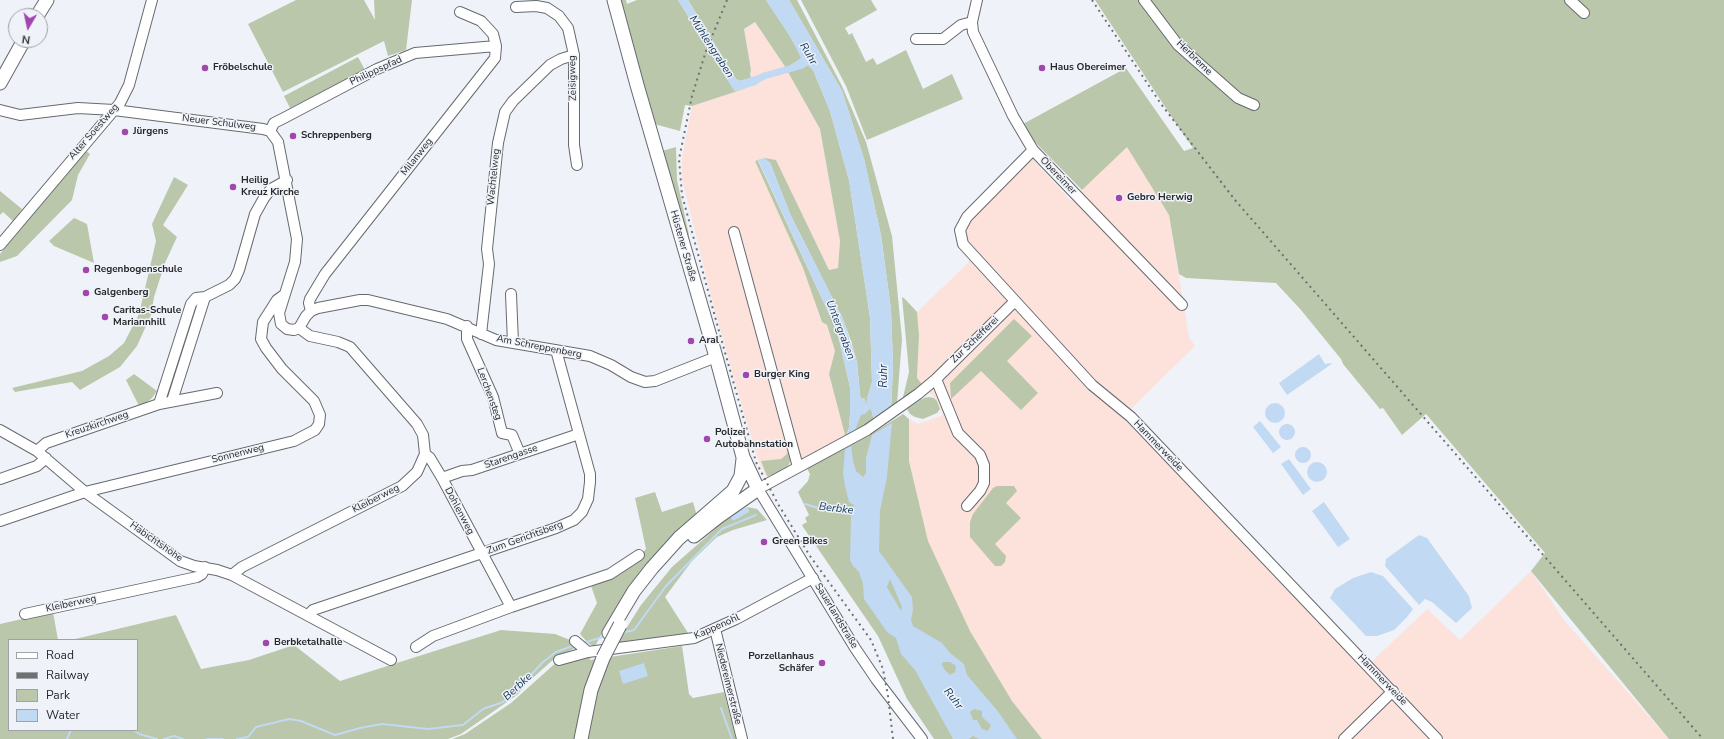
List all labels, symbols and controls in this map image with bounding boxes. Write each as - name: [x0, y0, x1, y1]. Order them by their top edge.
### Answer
- north arrow: [8, 8, 48, 48]
- water label: Mühlengraben: [686, 13, 736, 81]
- text: N: [21, 31, 31, 47]
- street label: Herbreme: [1174, 38, 1214, 78]
- water label: Ruhr: [796, 40, 820, 68]
- street label: Philippspfad: [348, 54, 404, 88]
- street label: Zeisigweg: [567, 55, 579, 101]
- place label: Fröbelschule: [213, 62, 272, 74]
- place label: Haus Obereimer: [1050, 62, 1126, 74]
- marker: Fröbelschule: [200, 63, 210, 73]
- marker: Haus Obereimer: [1037, 63, 1047, 73]
- street label: Alter Soestweg: [67, 102, 121, 162]
- street label: Neuer Schulweg: [181, 113, 257, 133]
- place label: Jürgens: [133, 126, 168, 138]
- marker: Jürgens: [120, 127, 130, 137]
- place label: Schreppenberg: [301, 130, 372, 142]
- marker: Schreppenberg: [288, 131, 298, 141]
- street label: Milanweg: [399, 136, 435, 178]
- street label: Wachtelweg: [485, 148, 503, 206]
- street label: Obereimer: [1037, 155, 1079, 197]
- place label: Heilig Kreuz Kirche: [241, 175, 299, 198]
- marker: Heilig Kreuz Kirche: [228, 182, 238, 192]
- place label: Gebro Herwig: [1127, 192, 1193, 204]
- marker: Gebro Herwig: [1114, 193, 1124, 203]
- street label: Hüstener Straße: [667, 209, 699, 283]
- place label: Regenbogenschule: [94, 264, 182, 276]
- marker: Regenbogenschule: [81, 265, 91, 275]
- place label: Galgenberg: [94, 287, 149, 299]
- marker: Galgenberg: [81, 288, 91, 298]
- water label: Untergraben: [823, 298, 857, 362]
- place label: Caritas-Schule Mariannhill: [113, 305, 181, 328]
- marker: Caritas-Schule Mariannhill: [100, 312, 110, 322]
- street label: Zur Schefferei: [948, 314, 1002, 366]
- street label: Am Schreppenberg: [495, 333, 583, 361]
- place label: Aral: [699, 335, 719, 347]
- marker: Aral: [686, 336, 696, 346]
- water label: Ruhr: [877, 364, 891, 388]
- street label: Lerchensteg: [474, 366, 504, 422]
- place label: Burger King: [754, 369, 810, 381]
- marker: Burger King: [741, 370, 751, 380]
- street label: Kreuzkirchweg: [64, 409, 130, 441]
- street label: Hammerweide: [1131, 418, 1185, 474]
- place label: Polizei Autobahnstation: [715, 427, 793, 450]
- marker: Polizei Autobahnstation: [702, 434, 712, 444]
- street label: Sonnenweg: [211, 442, 265, 466]
- street label: Starengasse: [483, 442, 539, 472]
- street label: Kleiberweg: [350, 482, 402, 516]
- street label: Dohlenweg: [441, 485, 477, 537]
- water label: Berbke: [818, 500, 854, 518]
- street label: Habichtshöhe: [127, 519, 185, 565]
- street label: Zum Gerichtsberg: [485, 519, 565, 557]
- place label: Green Bikes: [772, 536, 828, 548]
- marker: Green Bikes: [759, 537, 769, 547]
- street label: Sauerlandstraße: [812, 581, 860, 651]
- street label: Kleiberweg: [45, 593, 97, 615]
- street label: Kappenohl: [692, 612, 742, 642]
- place label: Berbketalhalle: [274, 637, 342, 649]
- marker: Berbketalhalle: [261, 638, 271, 648]
- legend: [8, 639, 138, 731]
- street label: Niedereimerstraße: [712, 642, 744, 726]
- text: Road: [46, 647, 74, 663]
- place label: Porzellanhaus Schäfer: [748, 651, 814, 674]
- street label: Hammerweide: [1355, 652, 1409, 708]
- marker: Porzellanhaus Schäfer: [817, 658, 827, 668]
- text: Railway: [46, 667, 89, 683]
- water label: Berbke: [501, 670, 535, 704]
- water label: Ruhr: [940, 686, 966, 712]
- text: Park: [46, 687, 70, 703]
- text: Water: [46, 707, 80, 723]

